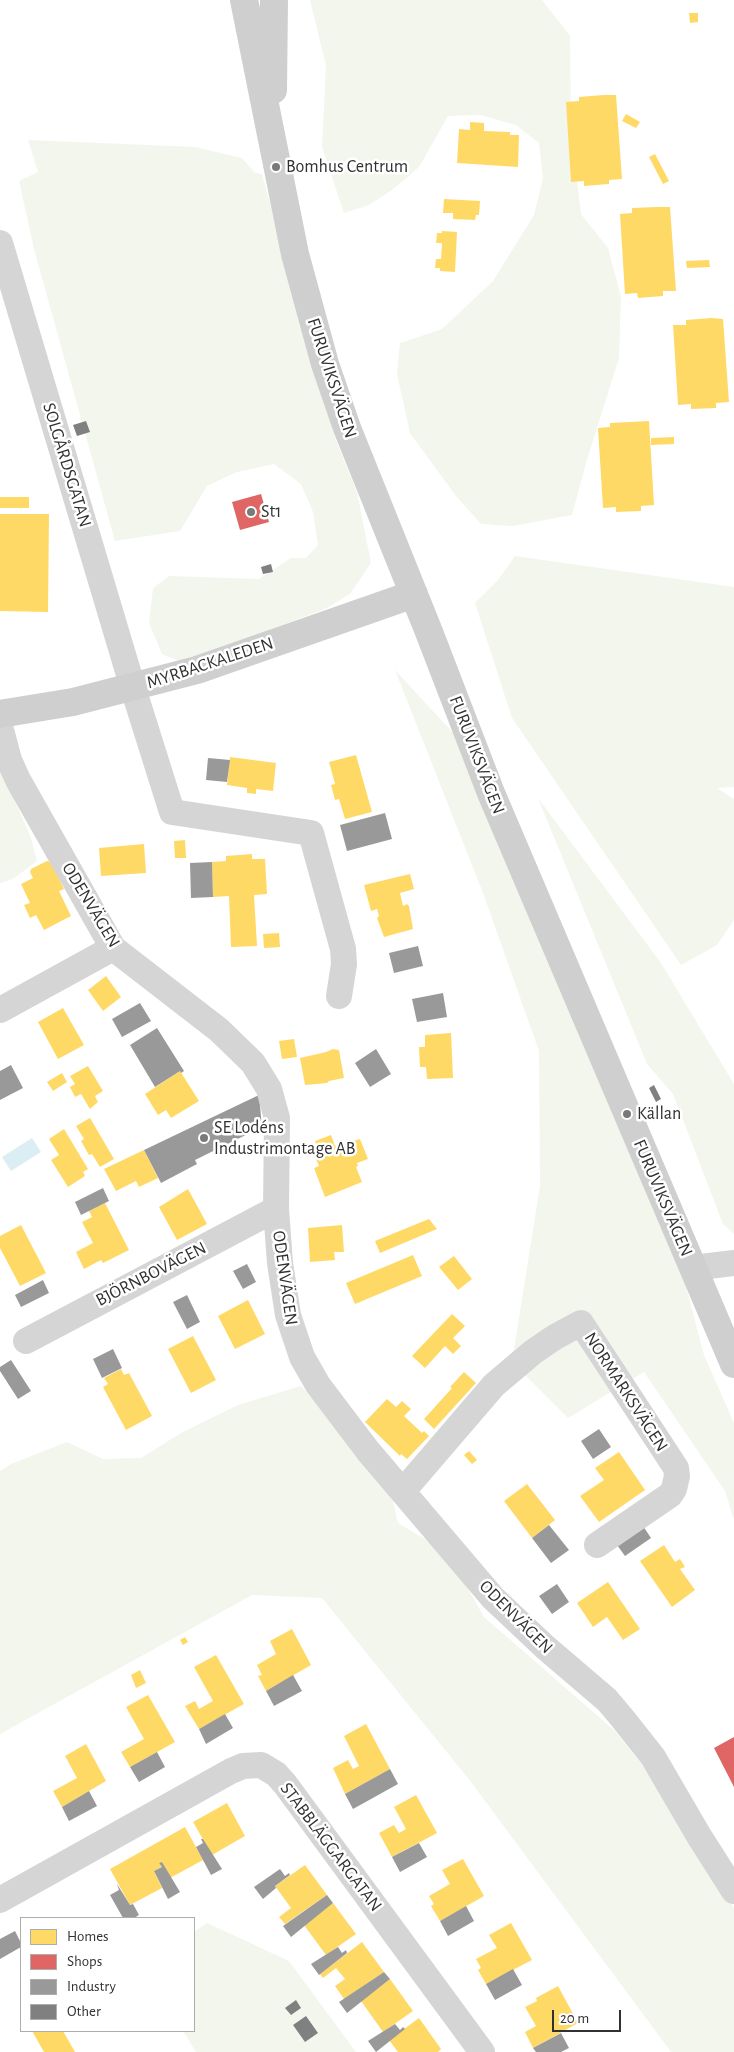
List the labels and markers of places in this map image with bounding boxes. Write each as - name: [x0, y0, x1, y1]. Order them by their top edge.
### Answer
- place label: Bomhus Centrum: [286, 156, 408, 178]
- marker: Bomhus Centrum: [270, 161, 282, 173]
- place label: St1: [261, 501, 281, 523]
- marker: St1: [245, 506, 257, 518]
- place label: Källan: [637, 1103, 681, 1125]
- marker: Källan: [621, 1108, 633, 1120]
- place label: SE Lodéns Industrimontage AB: [214, 1117, 356, 1160]
- marker: SE Lodéns Industrimontage AB: [198, 1132, 210, 1144]

